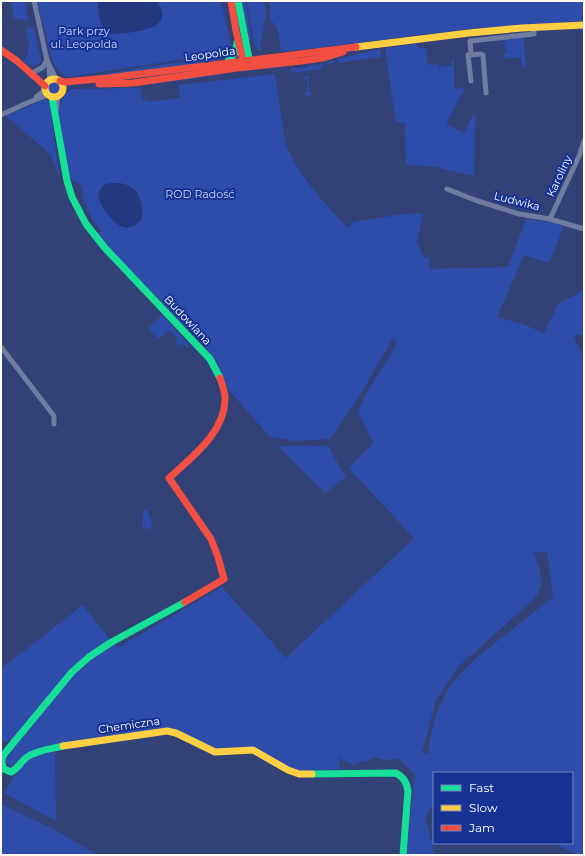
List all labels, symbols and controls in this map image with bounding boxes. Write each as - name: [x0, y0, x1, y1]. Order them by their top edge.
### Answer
- park label: Park przy ul. Leopolda: [51, 24, 117, 51]
- street label: Leopolda: [184, 44, 236, 64]
- street label: Karoliny: [543, 153, 575, 199]
- park label: ROD Radość: [165, 187, 235, 201]
- street label: Ludwika: [493, 189, 541, 213]
- street label: Budowlana: [161, 292, 215, 348]
- street label: Chemiczna: [97, 714, 161, 736]
- legend: [433, 772, 573, 844]
- text: Fast: [469, 780, 494, 795]
- text: Slow: [469, 800, 498, 815]
- text: Jam: [468, 820, 495, 835]

